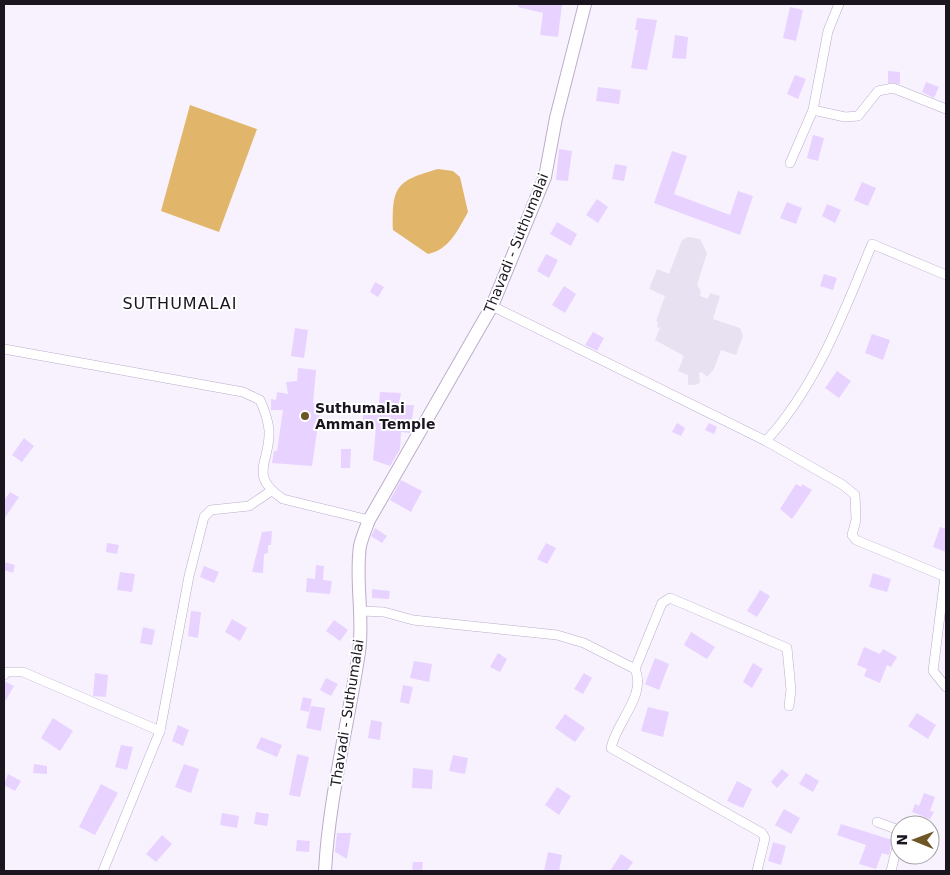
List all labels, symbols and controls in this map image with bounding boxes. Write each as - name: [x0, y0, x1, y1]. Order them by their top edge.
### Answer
- street label: Thavadi - Suthumalai: [480, 171, 551, 316]
- district label: SUTHUMALAI: [122, 294, 238, 313]
- place label: Suthumalai Amman Temple: [315, 400, 435, 432]
- marker: Suthumalai Amman Temple: [299, 410, 311, 422]
- street label: Thavadi - Suthumalai: [327, 638, 367, 789]
- north arrow: [890, 815, 940, 865]
- text: N: [894, 834, 910, 846]

